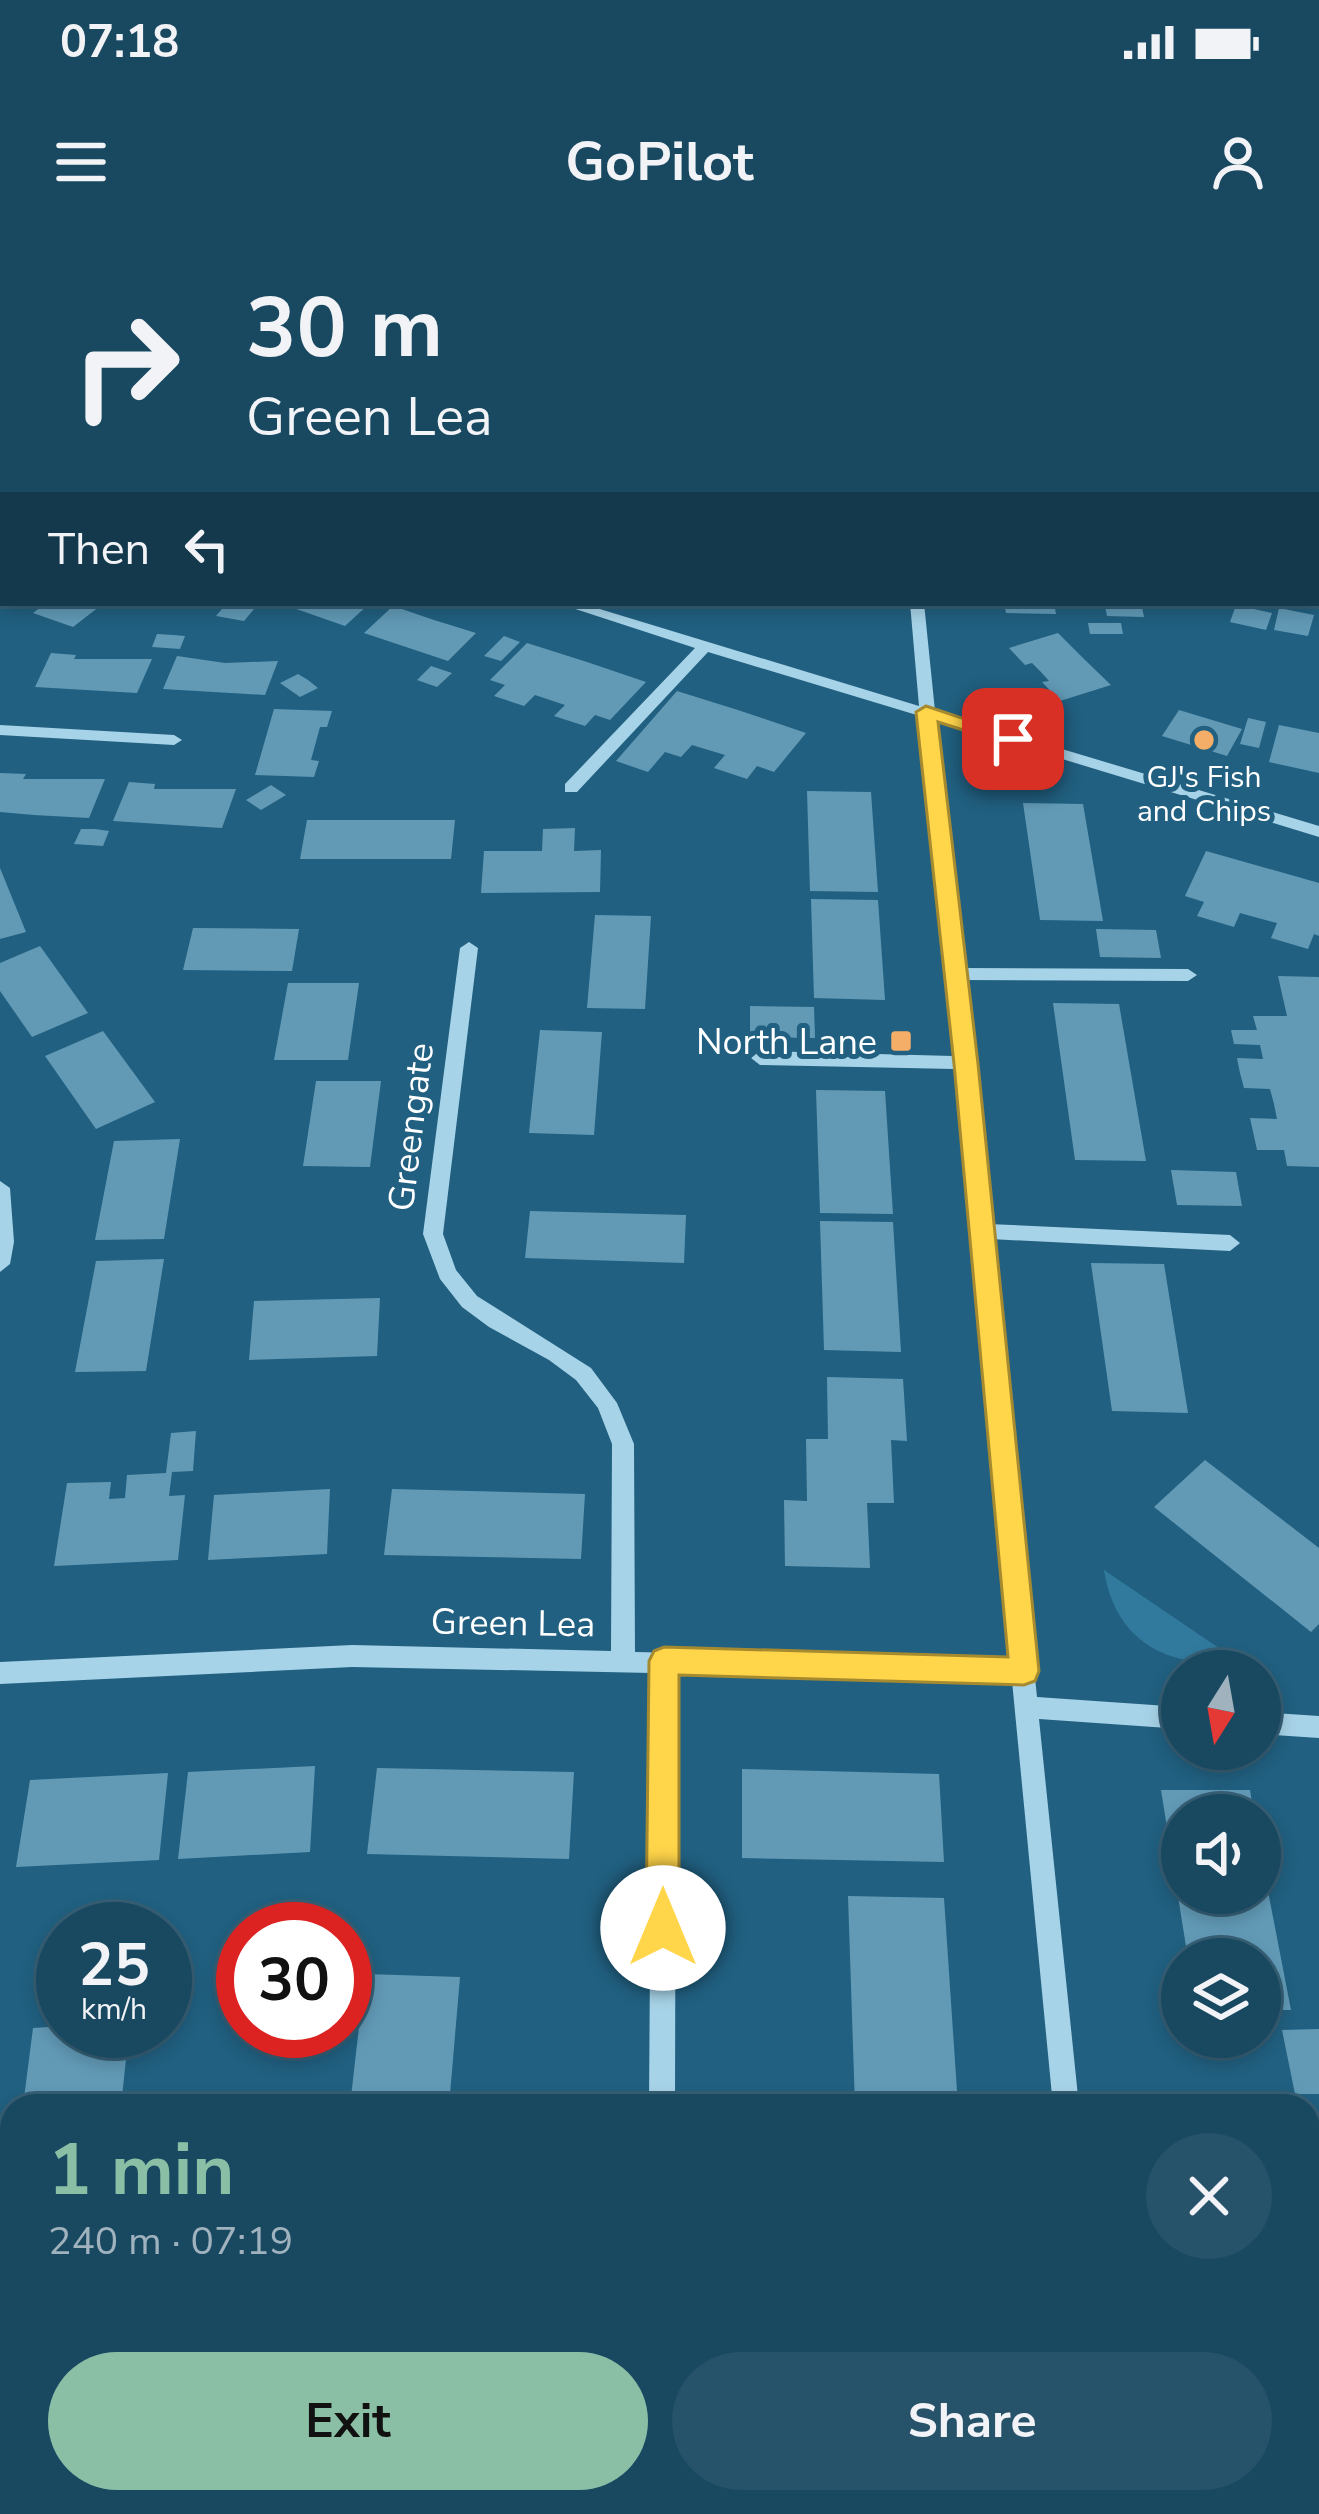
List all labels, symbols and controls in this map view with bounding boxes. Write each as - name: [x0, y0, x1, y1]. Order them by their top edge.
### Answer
- text: 07:18: [60, 12, 179, 73]
- text: GoPilot: [565, 125, 754, 199]
- icon: menu: [48, 129, 114, 195]
- icon: person: [1205, 129, 1271, 195]
- text: 30 m: [246, 271, 443, 386]
- icon: right: [48, 288, 204, 444]
- text: Green Lea: [246, 380, 493, 454]
- icon: left: [174, 516, 240, 582]
- text: Then: [48, 519, 150, 580]
- pin: [962, 688, 1064, 790]
- icon: arrive: [980, 706, 1046, 772]
- marker: GJ's Fish and Chips: [1191, 727, 1217, 753]
- place label: GJ's Fish and Chips: [1137, 757, 1271, 832]
- place label: North Lane: [696, 1018, 877, 1067]
- marker: North Lane: [888, 1028, 914, 1054]
- street label: Greengate: [377, 1040, 446, 1214]
- street label: Green Lea: [430, 1598, 596, 1649]
- north arrow: [1161, 1650, 1281, 1770]
- map controls: [1161, 1650, 1281, 2058]
- button: sound: [1161, 1794, 1281, 1914]
- position arrow: [600, 1865, 726, 1991]
- speed limit sign: 30: [216, 1902, 372, 2058]
- text: 25: [78, 1924, 150, 2006]
- button: layers: [1161, 1938, 1281, 2058]
- text: km/h: [81, 1989, 147, 2030]
- text: 1 min: [48, 2121, 234, 2219]
- button: close: [1146, 2133, 1272, 2259]
- text: 240 m · 07:19: [48, 2215, 293, 2268]
- button: Exit: [48, 2352, 648, 2490]
- button: Share: [672, 2352, 1272, 2490]

